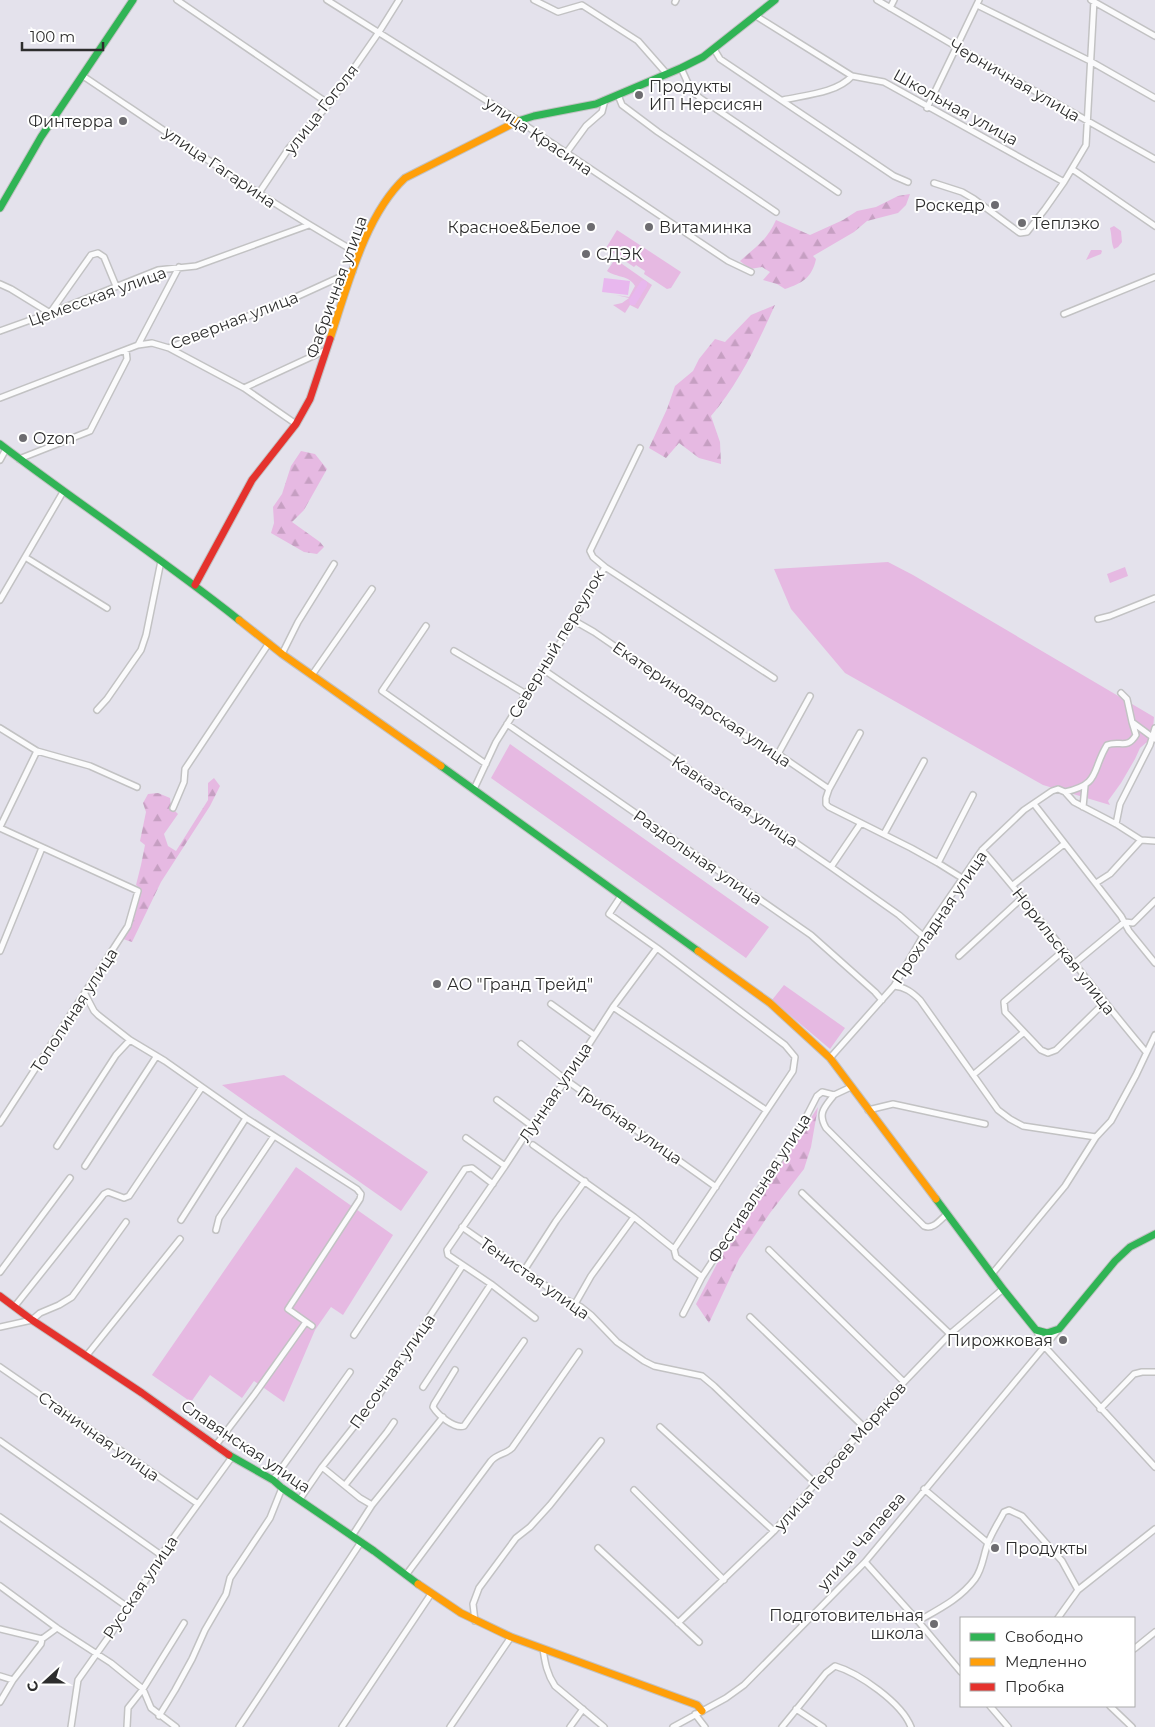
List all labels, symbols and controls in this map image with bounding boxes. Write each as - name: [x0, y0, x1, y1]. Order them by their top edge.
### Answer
- scale bar: [22, 20, 104, 52]
- text: 100 m: [30, 27, 75, 46]
- street label: Черничная улица: [946, 35, 1083, 126]
- street label: улица Гоголя: [280, 61, 362, 159]
- street label: Школьная улица: [890, 65, 1021, 150]
- place label: Продукты ИП Нерсисян: [649, 77, 763, 114]
- marker: Продукты ИП Нерсисян: [633, 89, 645, 101]
- street label: улица Красина: [481, 93, 596, 179]
- place label: Финтерра: [28, 112, 113, 131]
- marker: Финтерра: [117, 115, 129, 127]
- street label: улица Гагарина: [159, 122, 279, 212]
- place label: Роскедр: [915, 196, 985, 215]
- marker: Роскедр: [989, 199, 1001, 211]
- street label: Фабричная улица: [302, 213, 371, 361]
- place label: Теплэко: [1032, 214, 1100, 233]
- marker: Теплэко: [1016, 217, 1028, 229]
- place label: Красное&Белое: [448, 218, 581, 237]
- place label: Витаминка: [659, 218, 752, 237]
- marker: Красное&Белое: [585, 221, 597, 233]
- marker: Витаминка: [643, 221, 655, 233]
- place label: СДЭК: [596, 245, 642, 264]
- marker: СДЭК: [580, 248, 592, 260]
- street label: Цемесская улица: [26, 263, 169, 330]
- street label: Северная улица: [168, 287, 301, 354]
- place label: Ozon: [33, 429, 75, 448]
- marker: Ozon: [17, 432, 29, 444]
- street label: Северный переулок: [505, 566, 609, 722]
- street label: Екатеринодарская улица: [609, 638, 795, 771]
- street label: Кавказская улица: [668, 752, 802, 851]
- street label: Раздольная улица: [630, 806, 766, 909]
- street label: Прохладная улица: [888, 847, 991, 987]
- street label: Норильская улица: [1008, 884, 1119, 1019]
- street label: Тополиная улица: [27, 944, 122, 1076]
- place label: АО "Гранд Трейд": [447, 975, 593, 994]
- marker: АО "Гранд Трейд": [431, 978, 443, 990]
- street label: Лунная улица: [515, 1039, 596, 1146]
- street label: Грибная улица: [574, 1082, 686, 1169]
- street label: Фестивальная улица: [704, 1110, 815, 1266]
- street label: Тенистая улица: [476, 1233, 593, 1323]
- street label: Песочная улица: [346, 1310, 439, 1432]
- place label: Пирожковая: [947, 1331, 1053, 1350]
- marker: Пирожковая: [1057, 1334, 1069, 1346]
- street label: улица Героев Моряков: [770, 1378, 910, 1535]
- street label: Станичная улица: [34, 1387, 163, 1485]
- street label: Славянская улица: [177, 1396, 314, 1497]
- street label: улица Чапаева: [813, 1488, 909, 1595]
- street label: Русская улица: [99, 1532, 182, 1642]
- place label: Продукты: [1005, 1539, 1088, 1558]
- marker: Продукты: [989, 1542, 1001, 1554]
- place label: Подготовительная школа: [769, 1606, 924, 1643]
- legend: [960, 1617, 1135, 1707]
- marker: Подготовительная школа: [928, 1618, 940, 1630]
- text: Свободно: [1005, 1627, 1083, 1646]
- text: Медленно: [1005, 1652, 1087, 1671]
- north arrow: [20, 1657, 70, 1707]
- text: Пробка: [1005, 1677, 1064, 1696]
- text: С: [23, 1679, 43, 1695]

